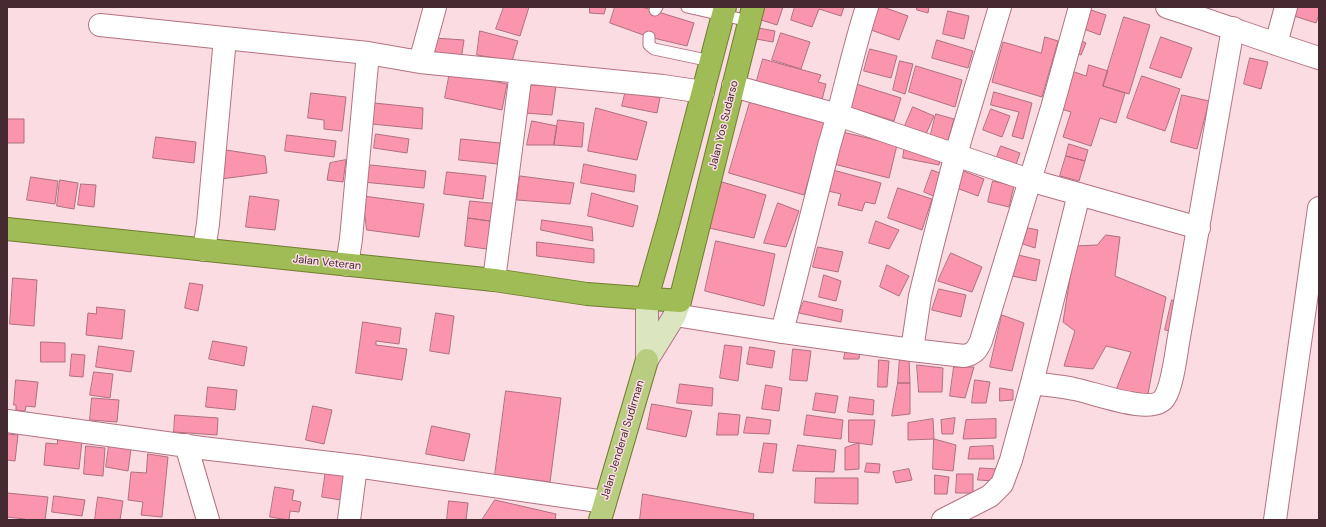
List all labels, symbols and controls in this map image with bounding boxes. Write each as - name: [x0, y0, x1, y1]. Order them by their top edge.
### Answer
- street label: Jalan Yos Sudarso: [707, 79, 741, 171]
- street label: Jalan Veteran: [292, 253, 362, 273]
- street label: Jalan Jenderal Sudirman: [599, 379, 647, 501]

